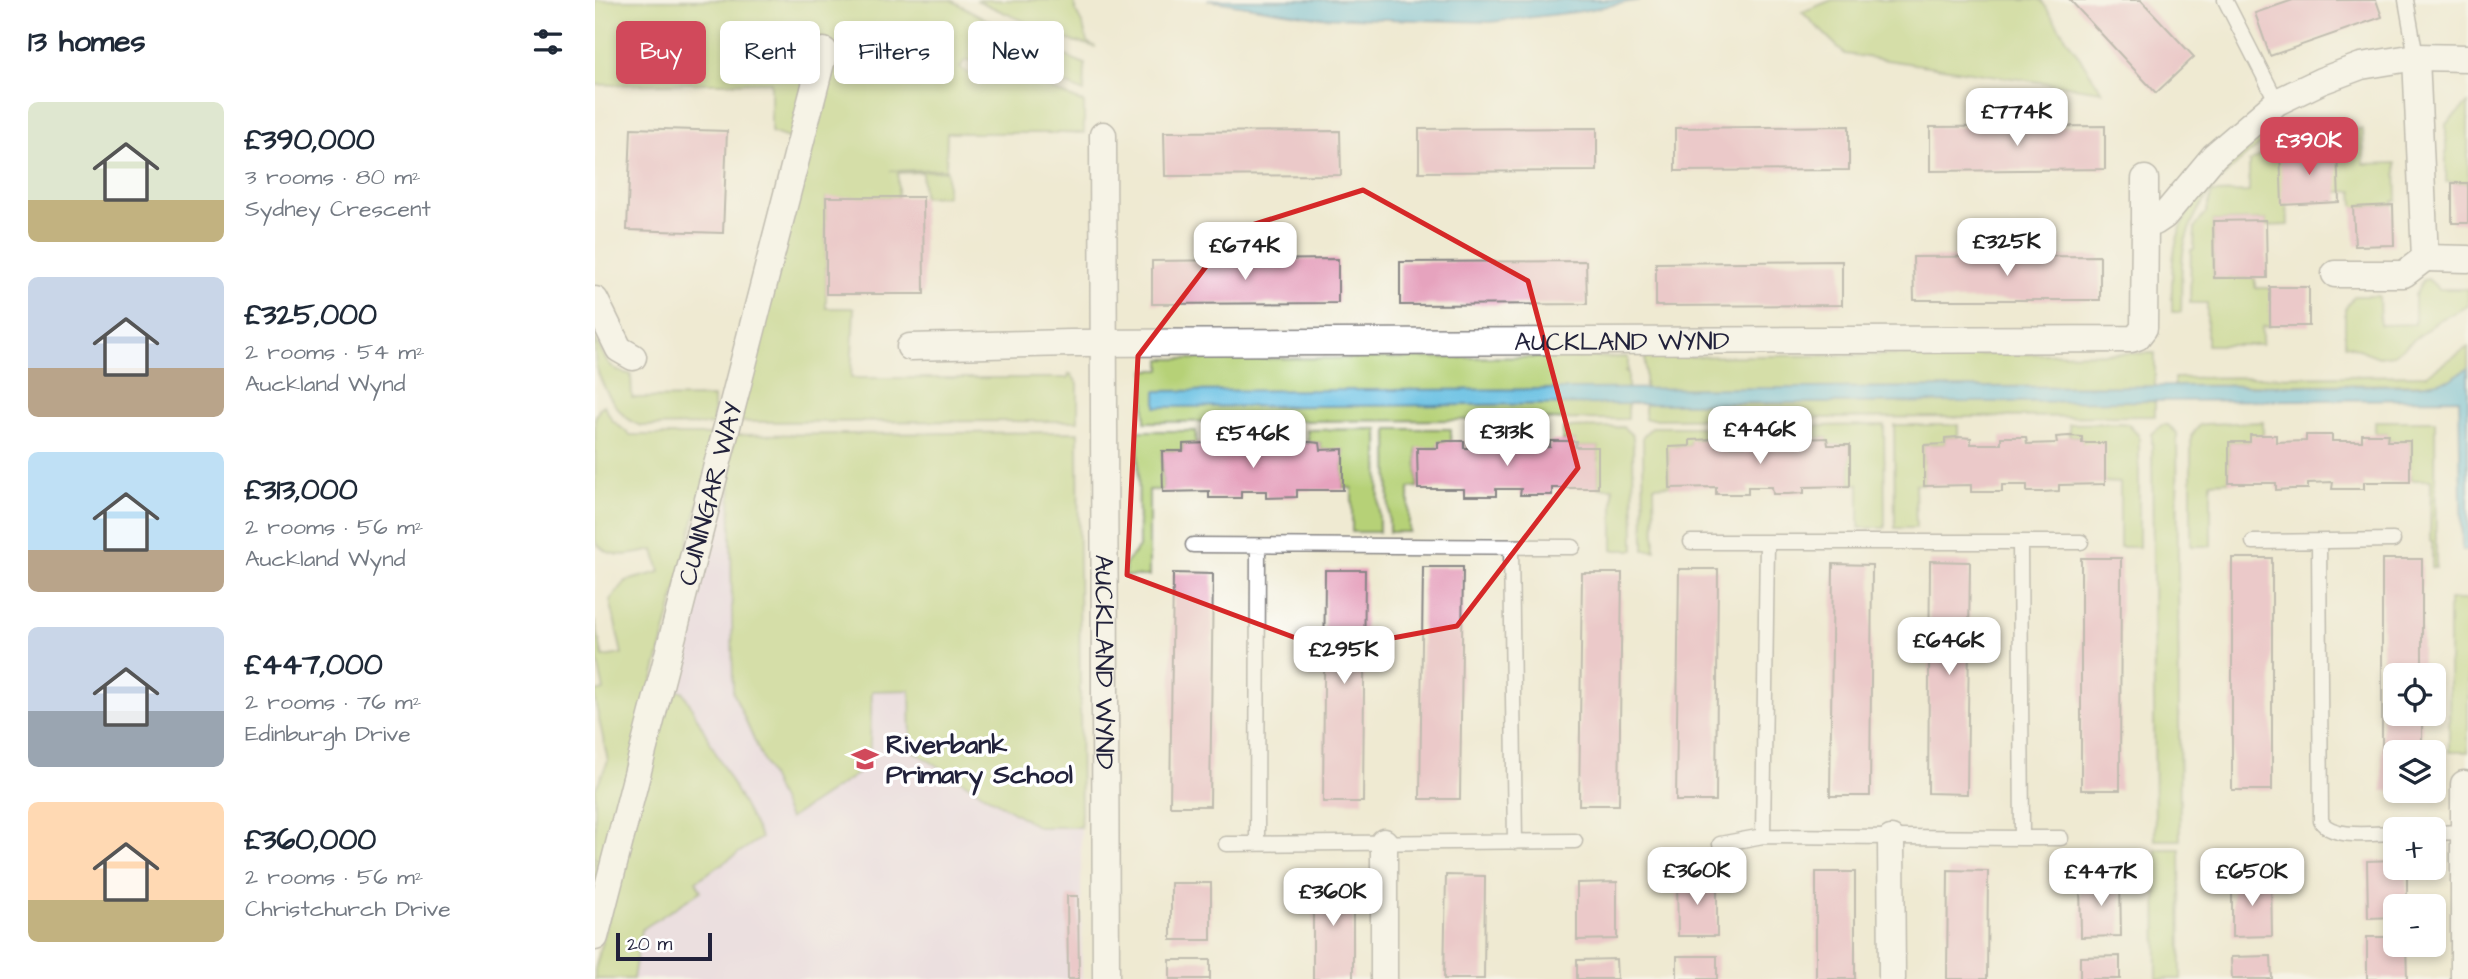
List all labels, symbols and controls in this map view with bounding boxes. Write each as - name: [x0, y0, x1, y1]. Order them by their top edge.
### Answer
- text: 13 homes: [28, 21, 145, 63]
- chip: Buy: [616, 21, 706, 84]
- chip: Rent: [720, 21, 820, 84]
- chip: Filters: [834, 21, 954, 84]
- chip: New: [968, 21, 1064, 84]
- icon: filters: [529, 23, 567, 61]
- pin: £774K: [1968, 88, 2066, 148]
- text: £774K: [1982, 95, 2052, 127]
- pin: £390K: [2260, 118, 2358, 177]
- text: £390,000: [245, 119, 375, 161]
- text: £390K: [2276, 124, 2342, 156]
- icon: home: [84, 130, 168, 214]
- text: 3 rooms · 80 m²: [245, 161, 421, 193]
- text: Sydney Crescent: [245, 193, 431, 225]
- pin: £325K: [1958, 218, 2056, 278]
- pin: £674K: [1196, 222, 1294, 282]
- text: £325K: [1973, 225, 2041, 257]
- text: £674K: [1210, 229, 1280, 261]
- text: £325,000: [245, 294, 377, 336]
- icon: home: [84, 305, 168, 389]
- street label: AUCKLAND WYND: [1514, 324, 1730, 360]
- text: 2 rooms · 54 m²: [245, 336, 425, 368]
- text: Auckland Wynd: [245, 368, 405, 400]
- street label: CUNINGAR WAY: [670, 398, 752, 589]
- pin: £446K: [1711, 406, 1809, 466]
- pin: £313K: [1458, 408, 1556, 468]
- pin: £546K: [1204, 410, 1302, 470]
- text: £446K: [1724, 413, 1796, 445]
- text: £313K: [1481, 415, 1533, 447]
- text: £546K: [1217, 417, 1289, 449]
- text: £313,000: [245, 469, 358, 511]
- icon: home: [84, 480, 168, 564]
- text: 2 rooms · 56 m²: [245, 511, 423, 543]
- text: Auckland Wynd: [245, 543, 405, 575]
- street label: AUCKLAND WYND: [1085, 554, 1122, 770]
- pin: £646K: [1900, 618, 1998, 677]
- text: £646K: [1914, 624, 1984, 656]
- pin: £295K: [1295, 626, 1393, 686]
- text: £295K: [1310, 633, 1378, 665]
- text: £447,000: [245, 644, 383, 686]
- icon: home: [84, 655, 168, 739]
- map controls: [2383, 663, 2446, 957]
- button: locate: [2383, 663, 2446, 726]
- text: 2 rooms · 76 m²: [245, 686, 421, 718]
- text: Edinburgh Drive: [245, 718, 411, 750]
- place label: Riverbank Primary School: [886, 727, 1073, 796]
- button: layers: [2383, 740, 2446, 803]
- school or university icon: Riverbank Primary School: [850, 744, 880, 774]
- button: +: [2383, 817, 2446, 880]
- text: £360,000: [245, 819, 376, 861]
- icon: home: [84, 830, 168, 914]
- pin: £360K: [1648, 848, 1746, 907]
- pin: £447K: [2052, 848, 2150, 908]
- pin: £650K: [2203, 848, 2301, 908]
- text: £360K: [1664, 854, 1730, 886]
- text: £447K: [2065, 855, 2137, 887]
- text: £650K: [2216, 855, 2288, 887]
- text: 2 rooms · 56 m²: [245, 861, 423, 893]
- pin: £360K: [1284, 869, 1382, 928]
- text: £360K: [1300, 875, 1366, 907]
- text: Christchurch Drive: [245, 893, 451, 925]
- button: −: [2383, 894, 2446, 957]
- scale bar: [616, 930, 712, 962]
- text: 20 m: [627, 931, 672, 958]

